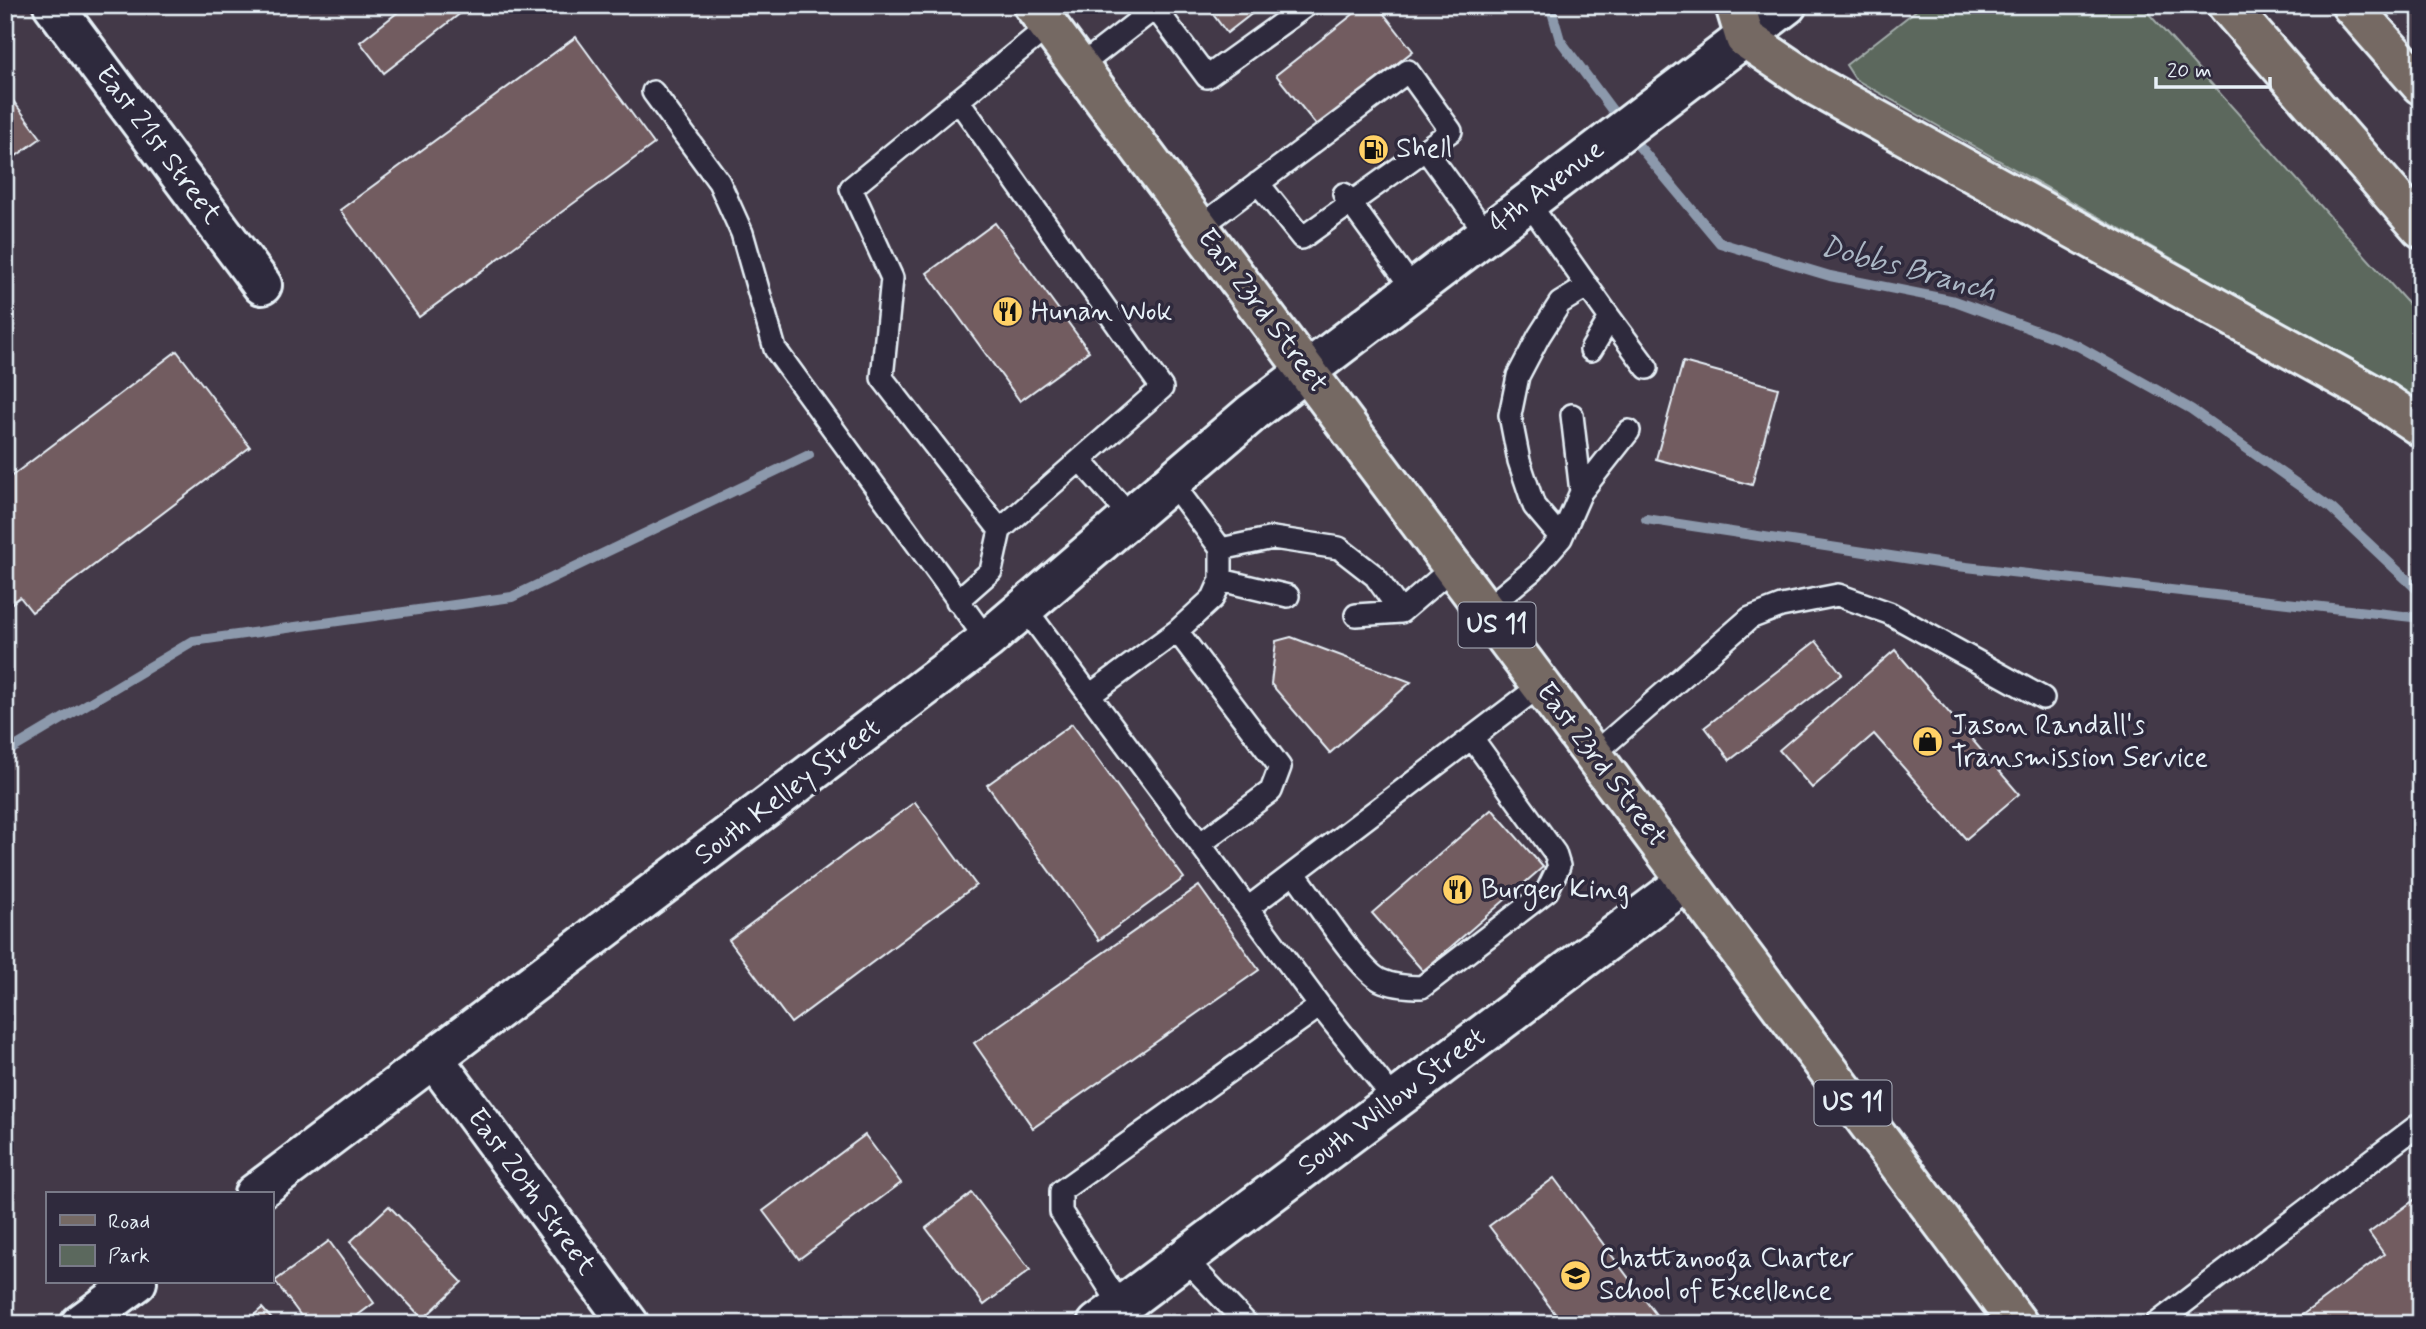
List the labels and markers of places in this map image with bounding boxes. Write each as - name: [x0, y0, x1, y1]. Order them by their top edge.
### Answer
- place label: Shell: [1396, 131, 1452, 168]
- fuel station icon: Shell: [1356, 132, 1390, 166]
- place label: Hunan Wok: [1031, 294, 1173, 331]
- restaurant icon: Hunan Wok: [991, 295, 1025, 329]
- place label: Jason Randall's Transmission Service: [1951, 708, 2208, 777]
- shop icon: Jason Randall's Transmission Service: [1911, 725, 1945, 759]
- place label: Burger King: [1481, 872, 1629, 911]
- restaurant icon: Burger King: [1441, 873, 1475, 907]
- place label: Chattanooga Charter School of Excellence: [1599, 1241, 1854, 1310]
- school or university icon: Chattanooga Charter School of Excellence: [1559, 1258, 1593, 1292]

